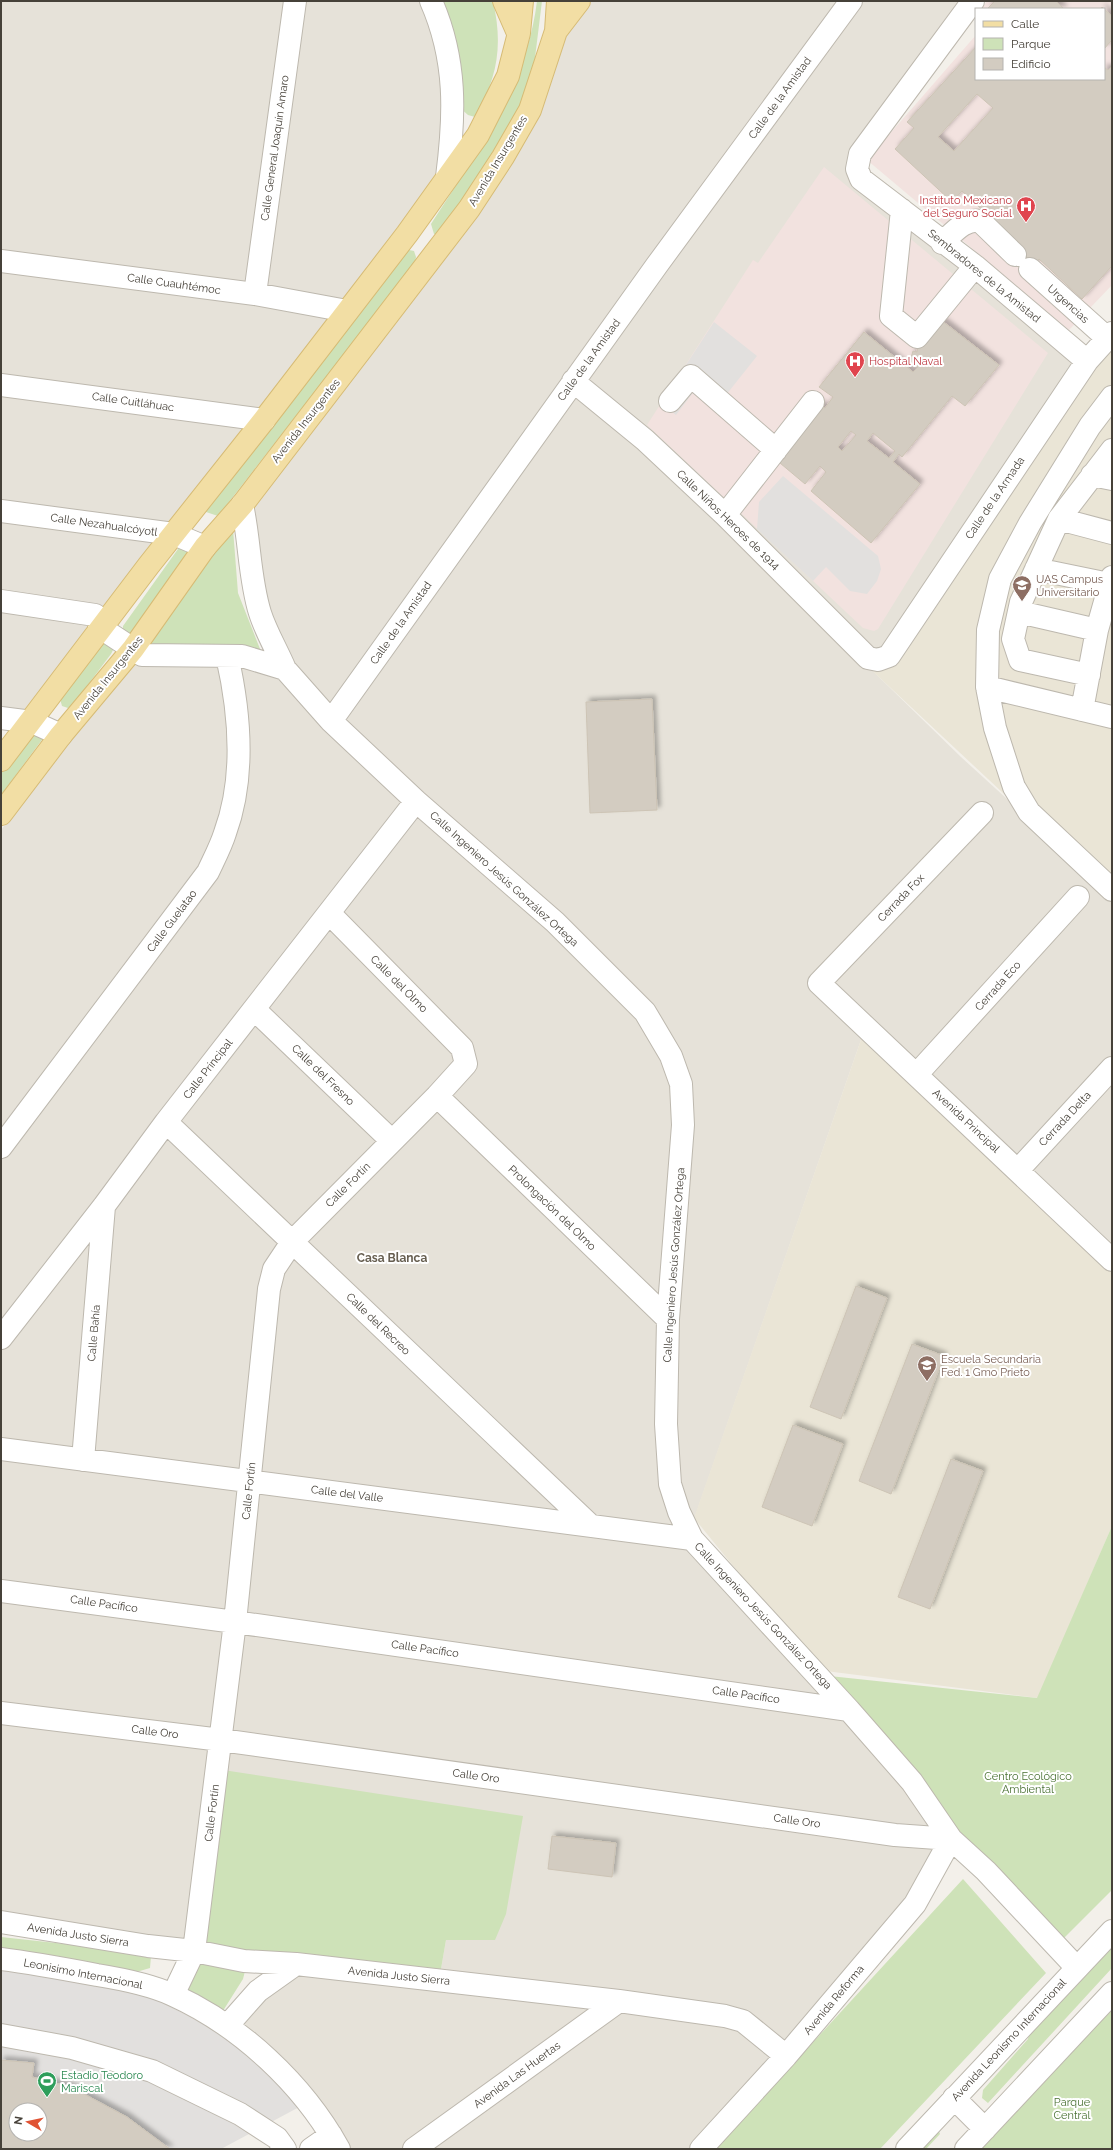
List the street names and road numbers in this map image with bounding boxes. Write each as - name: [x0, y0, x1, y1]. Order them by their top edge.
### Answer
- street label: Calle de la Amistad: [746, 54, 814, 142]
- street label: Calle General Joaquín Amaro: [258, 74, 292, 222]
- street label: Avenida Insurgentes: [466, 113, 530, 209]
- street label: Sembradores de la Amistad: [925, 227, 1043, 325]
- street label: Calle Cuauhtémoc: [126, 271, 222, 297]
- street label: Urgencias: [1045, 282, 1091, 326]
- street label: Calle de la Amistad: [555, 316, 623, 404]
- street label: Avenida Insurgentes: [269, 376, 343, 466]
- street label: Calle Cuitláhuac: [91, 390, 175, 414]
- street label: Calle de la Armada: [963, 454, 1027, 542]
- street label: Calle Niños Heroes de 1914: [674, 467, 782, 573]
- street label: Calle Nezahualcóyotl: [50, 511, 158, 539]
- street label: Calle de la Amistad: [368, 579, 435, 667]
- street label: Avenida Insurgentes: [70, 634, 146, 722]
- street label: Calle Ingeniero Jesús González Ortega: [427, 809, 581, 949]
- street label: Cerrada Fox: [875, 871, 927, 925]
- street label: Calle Guelatao: [144, 887, 200, 955]
- street label: Calle del Olmo: [368, 953, 431, 1016]
- street label: Cerrada Eco: [972, 958, 1024, 1014]
- street label: Calle Principal: [181, 1036, 235, 1102]
- street label: Calle del Fresno: [289, 1042, 357, 1108]
- street label: Avenida Principal: [930, 1086, 1002, 1156]
- street label: Cerrada Delta: [1036, 1089, 1094, 1149]
- street label: Calle Fortín: [323, 1160, 373, 1210]
- street label: Prolongación del Olmo: [506, 1163, 599, 1254]
- street label: Calle Ingeniero Jesús González Ortega: [661, 1167, 687, 1363]
- street label: Calle del Recreo: [343, 1290, 413, 1358]
- street label: Calle Bahía: [85, 1304, 103, 1362]
- street label: Calle Fortín: [240, 1462, 258, 1520]
- street label: Calle del Valle: [310, 1483, 384, 1505]
- street label: Calle Ingeniero Jesús González Ortega: [692, 1540, 834, 1692]
- street label: Calle Pacífico: [69, 1593, 139, 1615]
- street label: Calle Pacífico: [390, 1638, 460, 1660]
- street label: Calle Pacífico: [711, 1684, 781, 1706]
- street label: Calle Oro: [131, 1723, 180, 1741]
- street label: Calle Oro: [452, 1766, 501, 1786]
- street label: Calle Fortín: [202, 1784, 222, 1842]
- street label: Calle Oro: [773, 1811, 822, 1831]
- street label: Avenida Justo Sierra: [26, 1921, 130, 1949]
- street label: Leonisimo Internacional: [22, 1956, 144, 1992]
- street label: Avenida Reforma: [801, 1962, 867, 2038]
- street label: Avenida Justo Sierra: [347, 1964, 451, 1988]
- street label: Avenida Leonismo Internacional: [949, 1976, 1069, 2104]
- street label: Avenida Las Huertas: [471, 2039, 563, 2111]

